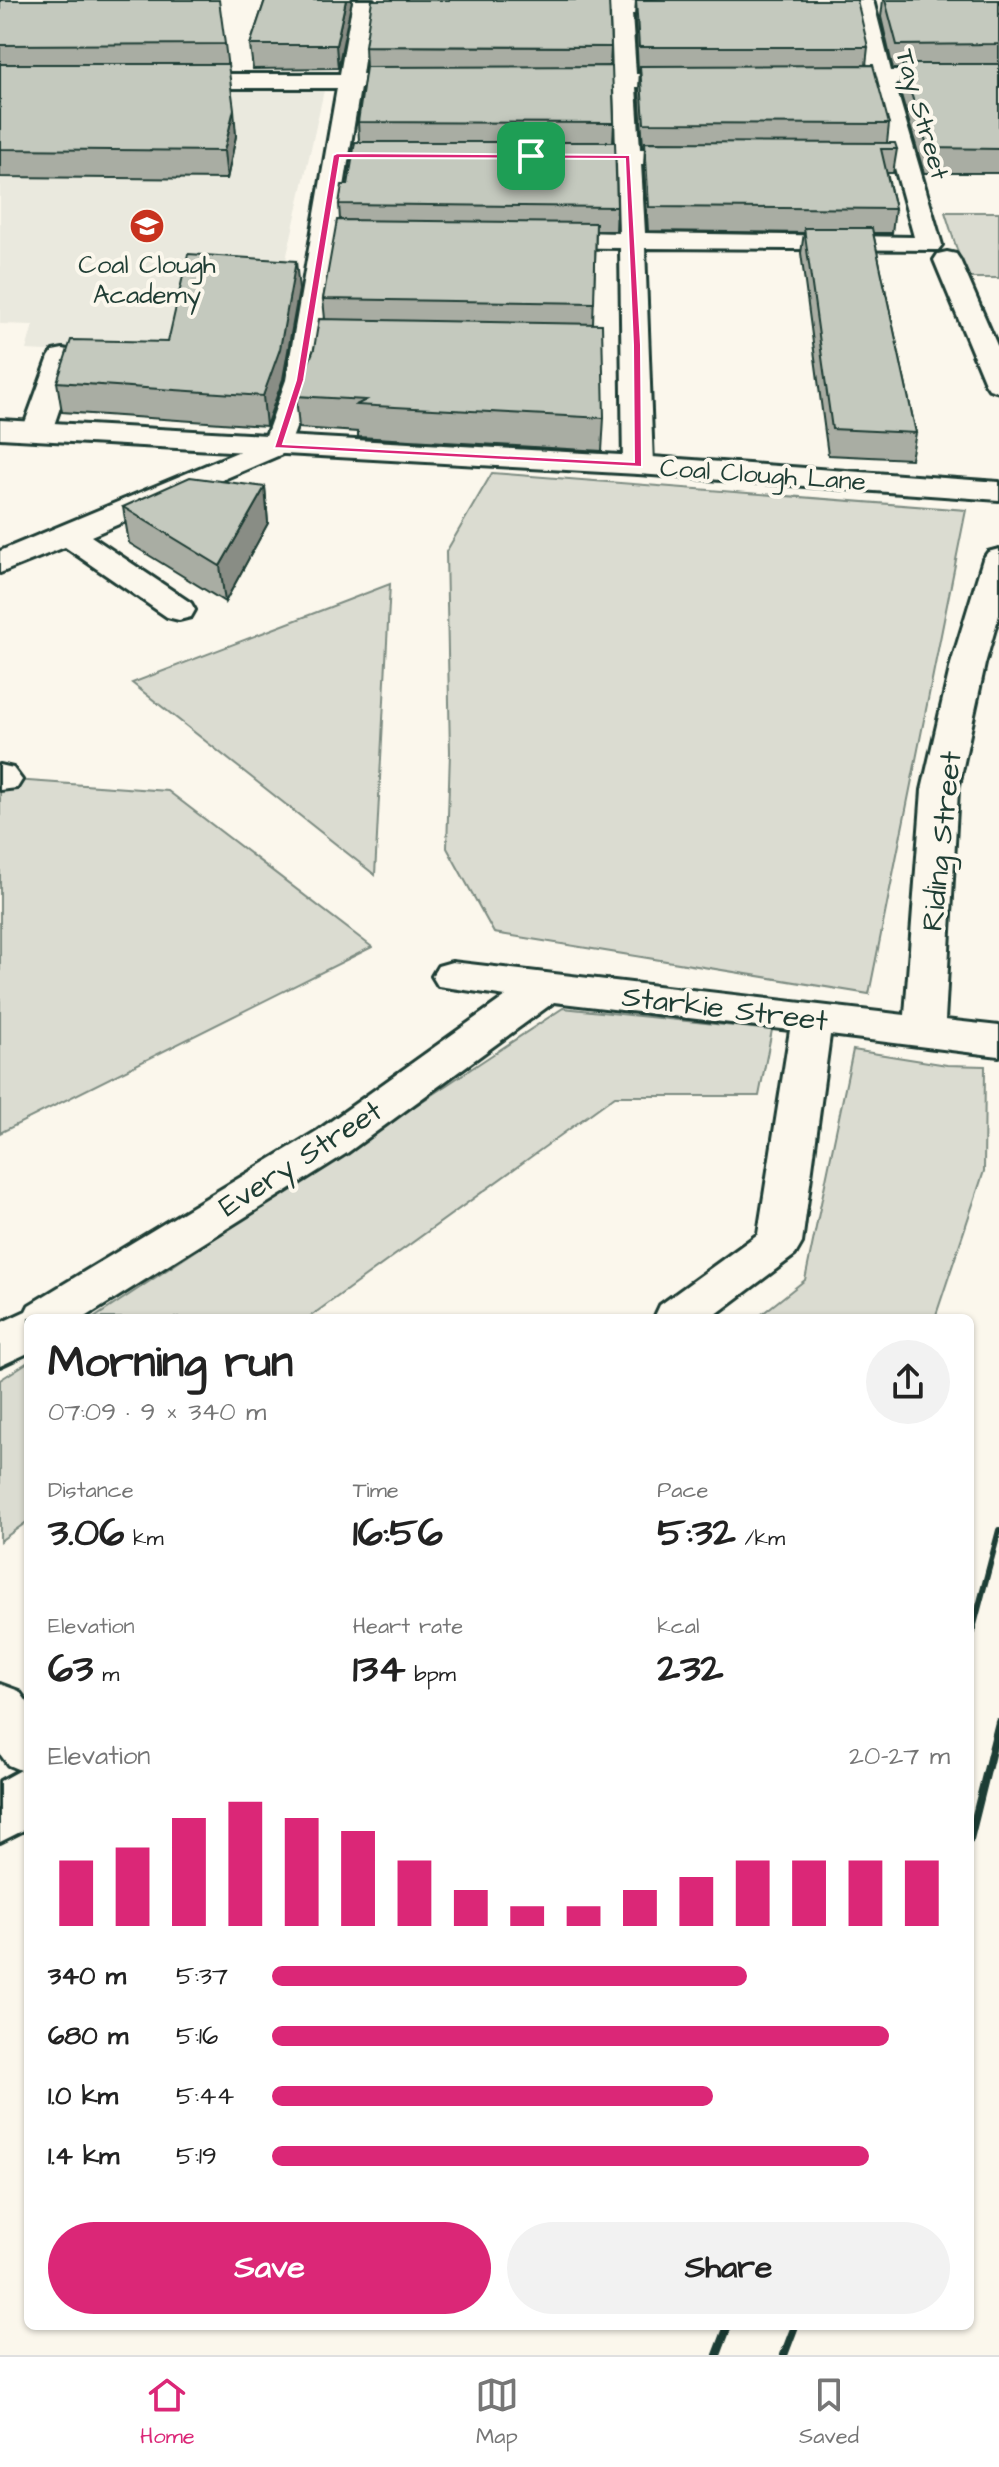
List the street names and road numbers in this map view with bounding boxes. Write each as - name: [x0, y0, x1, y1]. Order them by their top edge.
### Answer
- street label: Tay Street: [884, 45, 958, 185]
- street label: Coal Clough Lane: [659, 450, 867, 502]
- street label: Riding Street: [912, 749, 973, 933]
- street label: Starkie Street: [620, 976, 830, 1042]
- street label: Every Street: [211, 1090, 391, 1228]

